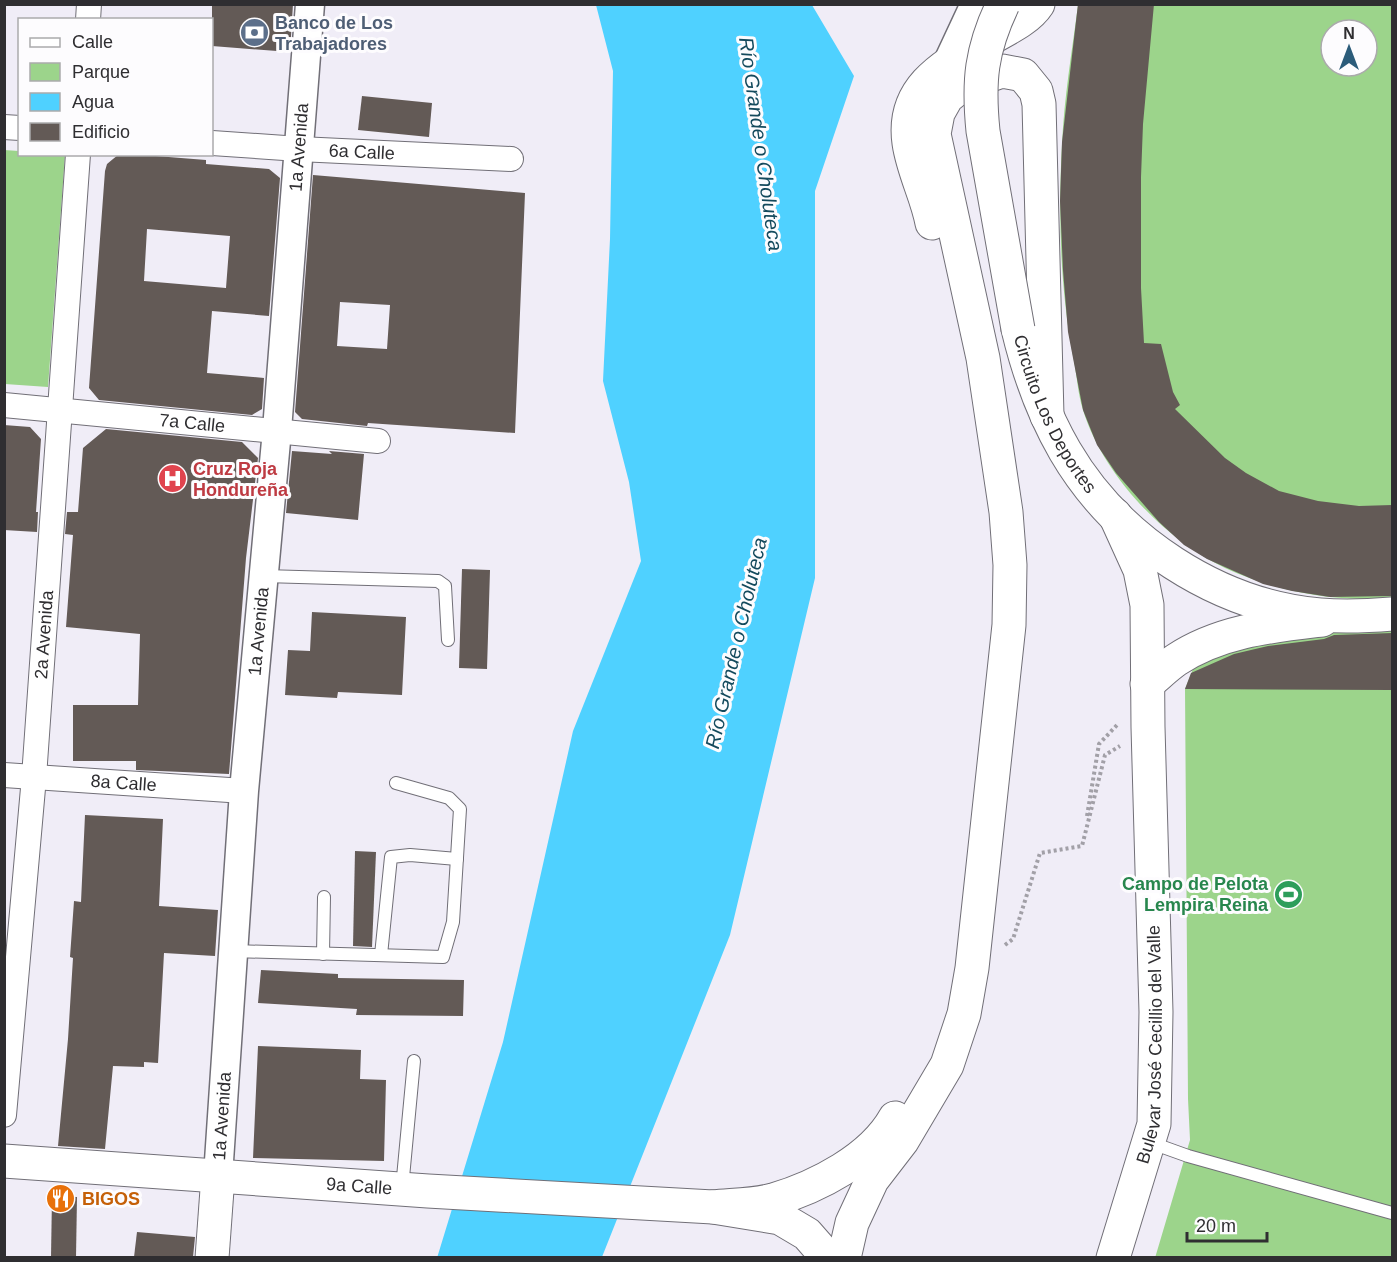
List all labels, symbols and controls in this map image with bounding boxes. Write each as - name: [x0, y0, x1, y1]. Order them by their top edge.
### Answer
- place label: Banco de Los Trabajadores: [275, 13, 393, 54]
- bank icon: Banco de Los Trabajadores: [238, 17, 270, 49]
- legend: [18, 18, 213, 156]
- north arrow: [1319, 18, 1379, 78]
- text: N: [1343, 25, 1355, 42]
- text: Calle: [72, 32, 113, 52]
- water label: Río Grande o Choluteca: [735, 36, 787, 252]
- text: Parque: [72, 62, 130, 82]
- text: Agua: [72, 92, 115, 112]
- street label: 1a Avenida: [286, 101, 312, 192]
- text: Edificio: [72, 122, 130, 142]
- street label: 6a Calle: [328, 140, 395, 164]
- street label: Circuito Los Deportes: [1010, 333, 1100, 497]
- street label: 7a Calle: [158, 410, 226, 436]
- place label: Cruz Roja Hondureña: [193, 459, 289, 500]
- hospital icon: Cruz Roja Hondureña: [156, 463, 188, 495]
- water label: Río Grande o Choluteca: [701, 535, 771, 751]
- street label: 1a Avenida: [245, 585, 273, 677]
- street label: 2a Avenida: [31, 589, 57, 680]
- street label: 8a Calle: [90, 771, 157, 795]
- place label: Campo de Pelota Lempira Reina: [1122, 874, 1269, 915]
- sports icon: Campo de Pelota Lempira Reina: [1273, 878, 1305, 910]
- street label: Bulevar José Cecillio del Valle: [1132, 925, 1166, 1166]
- street label: 1a Avenida: [209, 1070, 235, 1161]
- street label: 9a Calle: [325, 1174, 393, 1198]
- restaurant icon: BIGOS: [45, 1183, 77, 1215]
- place label: BIGOS: [82, 1189, 140, 1209]
- scale bar: [1187, 1205, 1266, 1243]
- text: 20 m: [1196, 1216, 1236, 1236]

